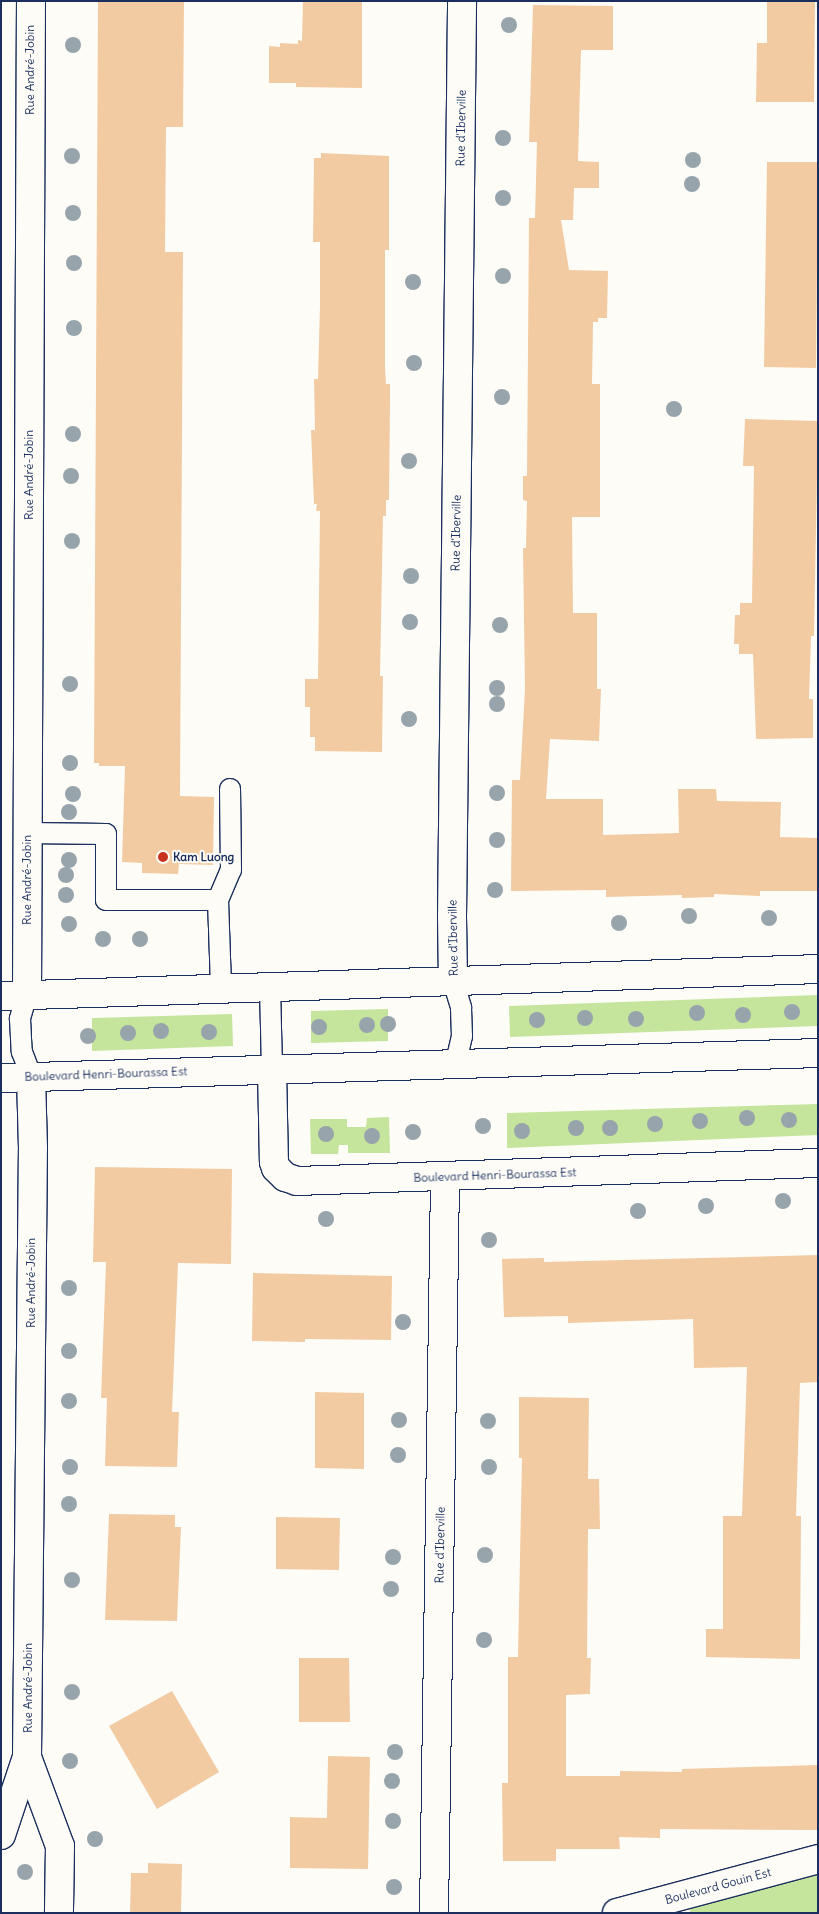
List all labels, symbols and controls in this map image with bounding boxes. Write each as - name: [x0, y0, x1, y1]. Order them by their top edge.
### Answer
- street label: Rue André-Jobin: [23, 25, 37, 115]
- street label: Rue d'Iberville: [453, 90, 469, 166]
- street label: Rue André-Jobin: [22, 430, 36, 520]
- street label: Rue d'Iberville: [448, 495, 464, 571]
- street label: Rue André-Jobin: [20, 835, 34, 925]
- place label: Kam Luong: [173, 850, 234, 864]
- marker: Kam Luong: [157, 851, 169, 863]
- street label: Rue d'Iberville: [445, 900, 461, 976]
- street label: Boulevard Henri-Bourassa Est: [24, 1064, 188, 1084]
- street label: Boulevard Henri-Bourassa Est: [413, 1165, 577, 1185]
- street label: Rue André-Jobin: [24, 1238, 38, 1328]
- street label: Rue d'Iberville: [432, 1507, 448, 1583]
- street label: Rue André-Jobin: [21, 1643, 35, 1733]
- street label: Boulevard Gouin Est: [663, 1865, 773, 1907]

